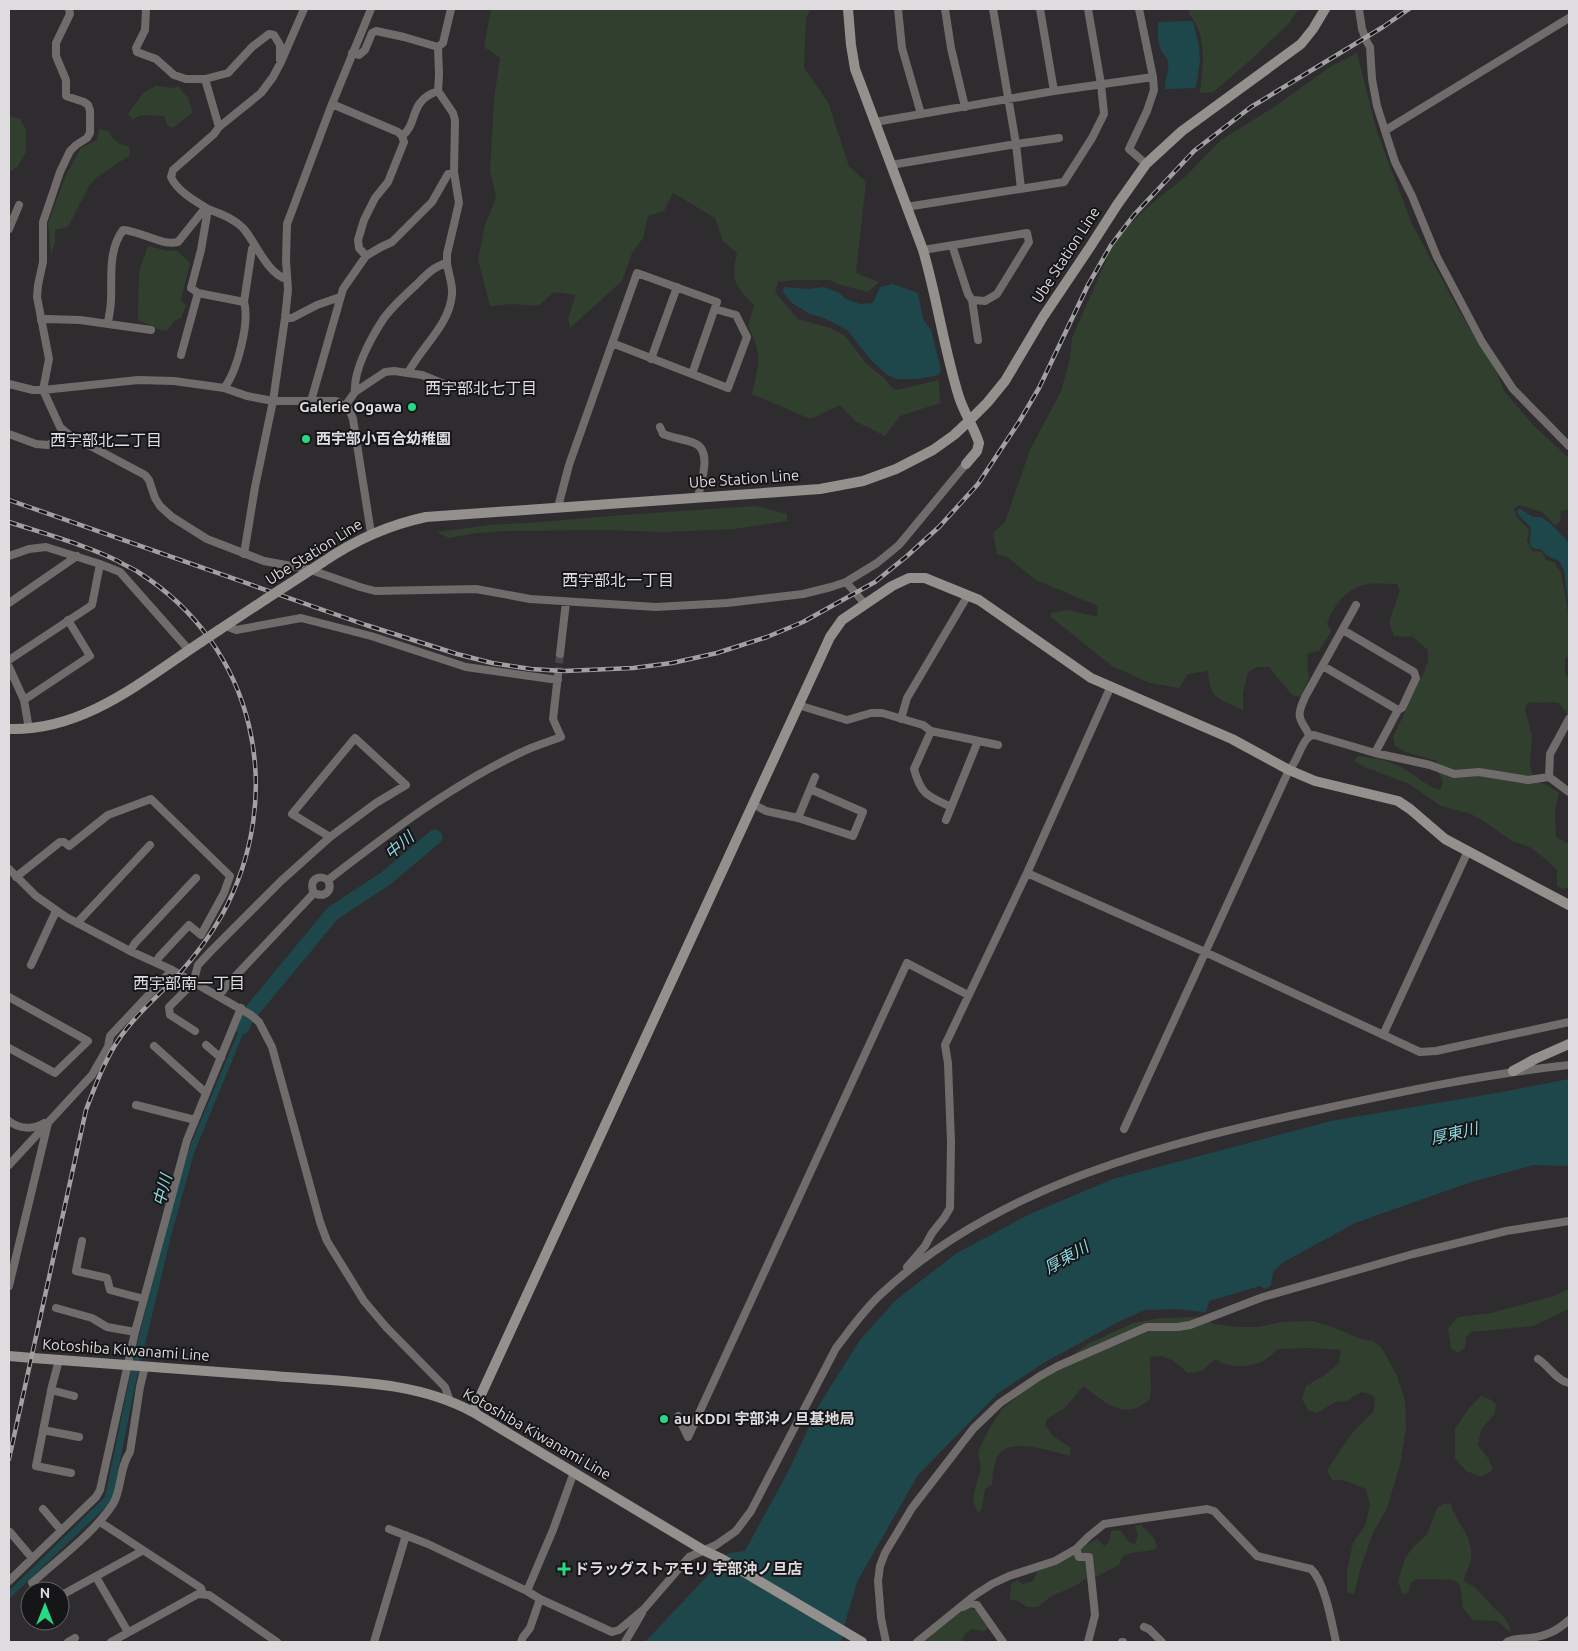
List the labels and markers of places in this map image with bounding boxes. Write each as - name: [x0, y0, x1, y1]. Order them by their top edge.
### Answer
- place label: Galerie Ogawa: [299, 398, 402, 415]
- marker: Galerie Ogawa: [406, 401, 418, 413]
- place label: 西宇部小百合幼稚園: [316, 430, 451, 447]
- marker: 西宇部小百合幼稚園: [300, 433, 312, 445]
- place label: au KDDI 宇部沖ノ旦基地局: [674, 1410, 854, 1427]
- marker: au KDDI 宇部沖ノ旦基地局: [658, 1413, 670, 1425]
- place label: ドラッグストアモリ 宇部沖ノ旦店: [574, 1560, 803, 1577]
- marker: ドラッグストアモリ 宇部沖ノ旦店: [558, 1563, 570, 1575]

